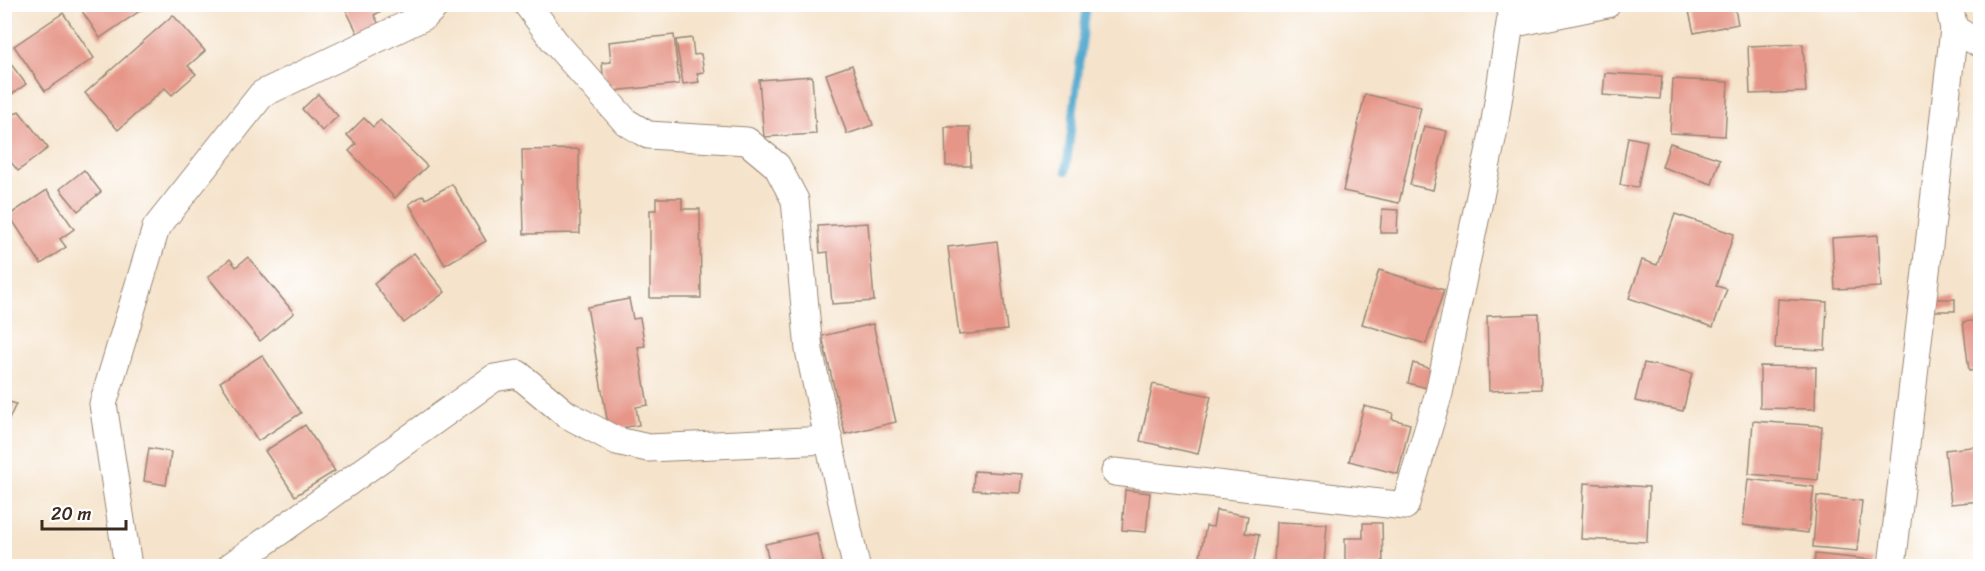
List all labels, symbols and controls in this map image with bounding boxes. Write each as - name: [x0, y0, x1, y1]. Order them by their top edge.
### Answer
- scale bar: [42, 493, 126, 531]
- text: 20 m: [51, 498, 91, 530]

